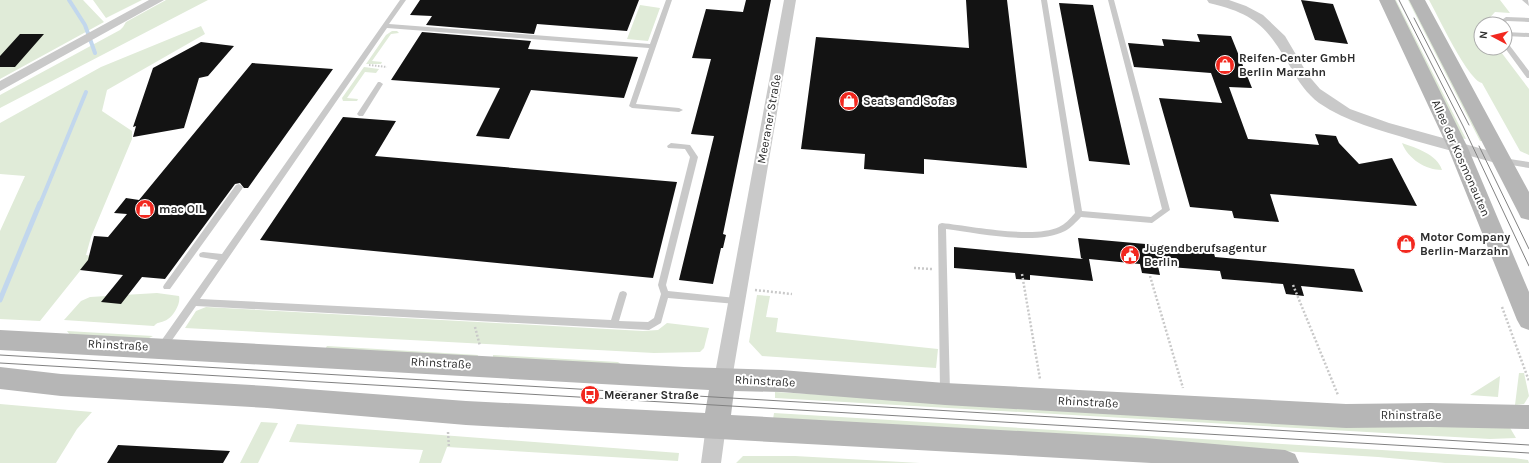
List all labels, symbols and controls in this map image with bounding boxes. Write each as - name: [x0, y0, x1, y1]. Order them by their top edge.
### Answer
- north arrow: [1473, 16, 1513, 56]
- text: N: [1477, 30, 1491, 40]
- place label: Reifen-Center GmbH Berlin Marzahn: [1239, 51, 1355, 79]
- shop icon: Reifen-Center GmbH Berlin Marzahn: [1214, 54, 1236, 76]
- street label: Meeraner Straße: [754, 73, 784, 165]
- shop icon: Seats and Sofas: [838, 90, 860, 112]
- place label: Seats and Sofas: [863, 94, 955, 108]
- street label: Allee der Kosmonauten: [1429, 97, 1493, 219]
- shop icon: mac OIL: [134, 198, 156, 220]
- place label: mac OIL: [159, 202, 205, 216]
- place label: Motor Company Berlin-Marzahn: [1420, 230, 1510, 258]
- shop icon: Motor Company Berlin-Marzahn: [1395, 233, 1417, 255]
- place label: Jugendberufsagentur Berlin: [1144, 241, 1267, 269]
- public building icon: Jugendberufsagentur Berlin: [1119, 244, 1141, 266]
- street label: Rhinstraße: [87, 336, 149, 354]
- street label: Rhinstraße: [410, 354, 472, 372]
- street label: Rhinstraße: [734, 372, 796, 390]
- bus stop icon: Meeraner Straße: [579, 384, 601, 406]
- place label: Meeraner Straße: [604, 388, 699, 402]
- street label: Rhinstraße: [1057, 393, 1119, 411]
- street label: Rhinstraße: [1381, 408, 1441, 422]

